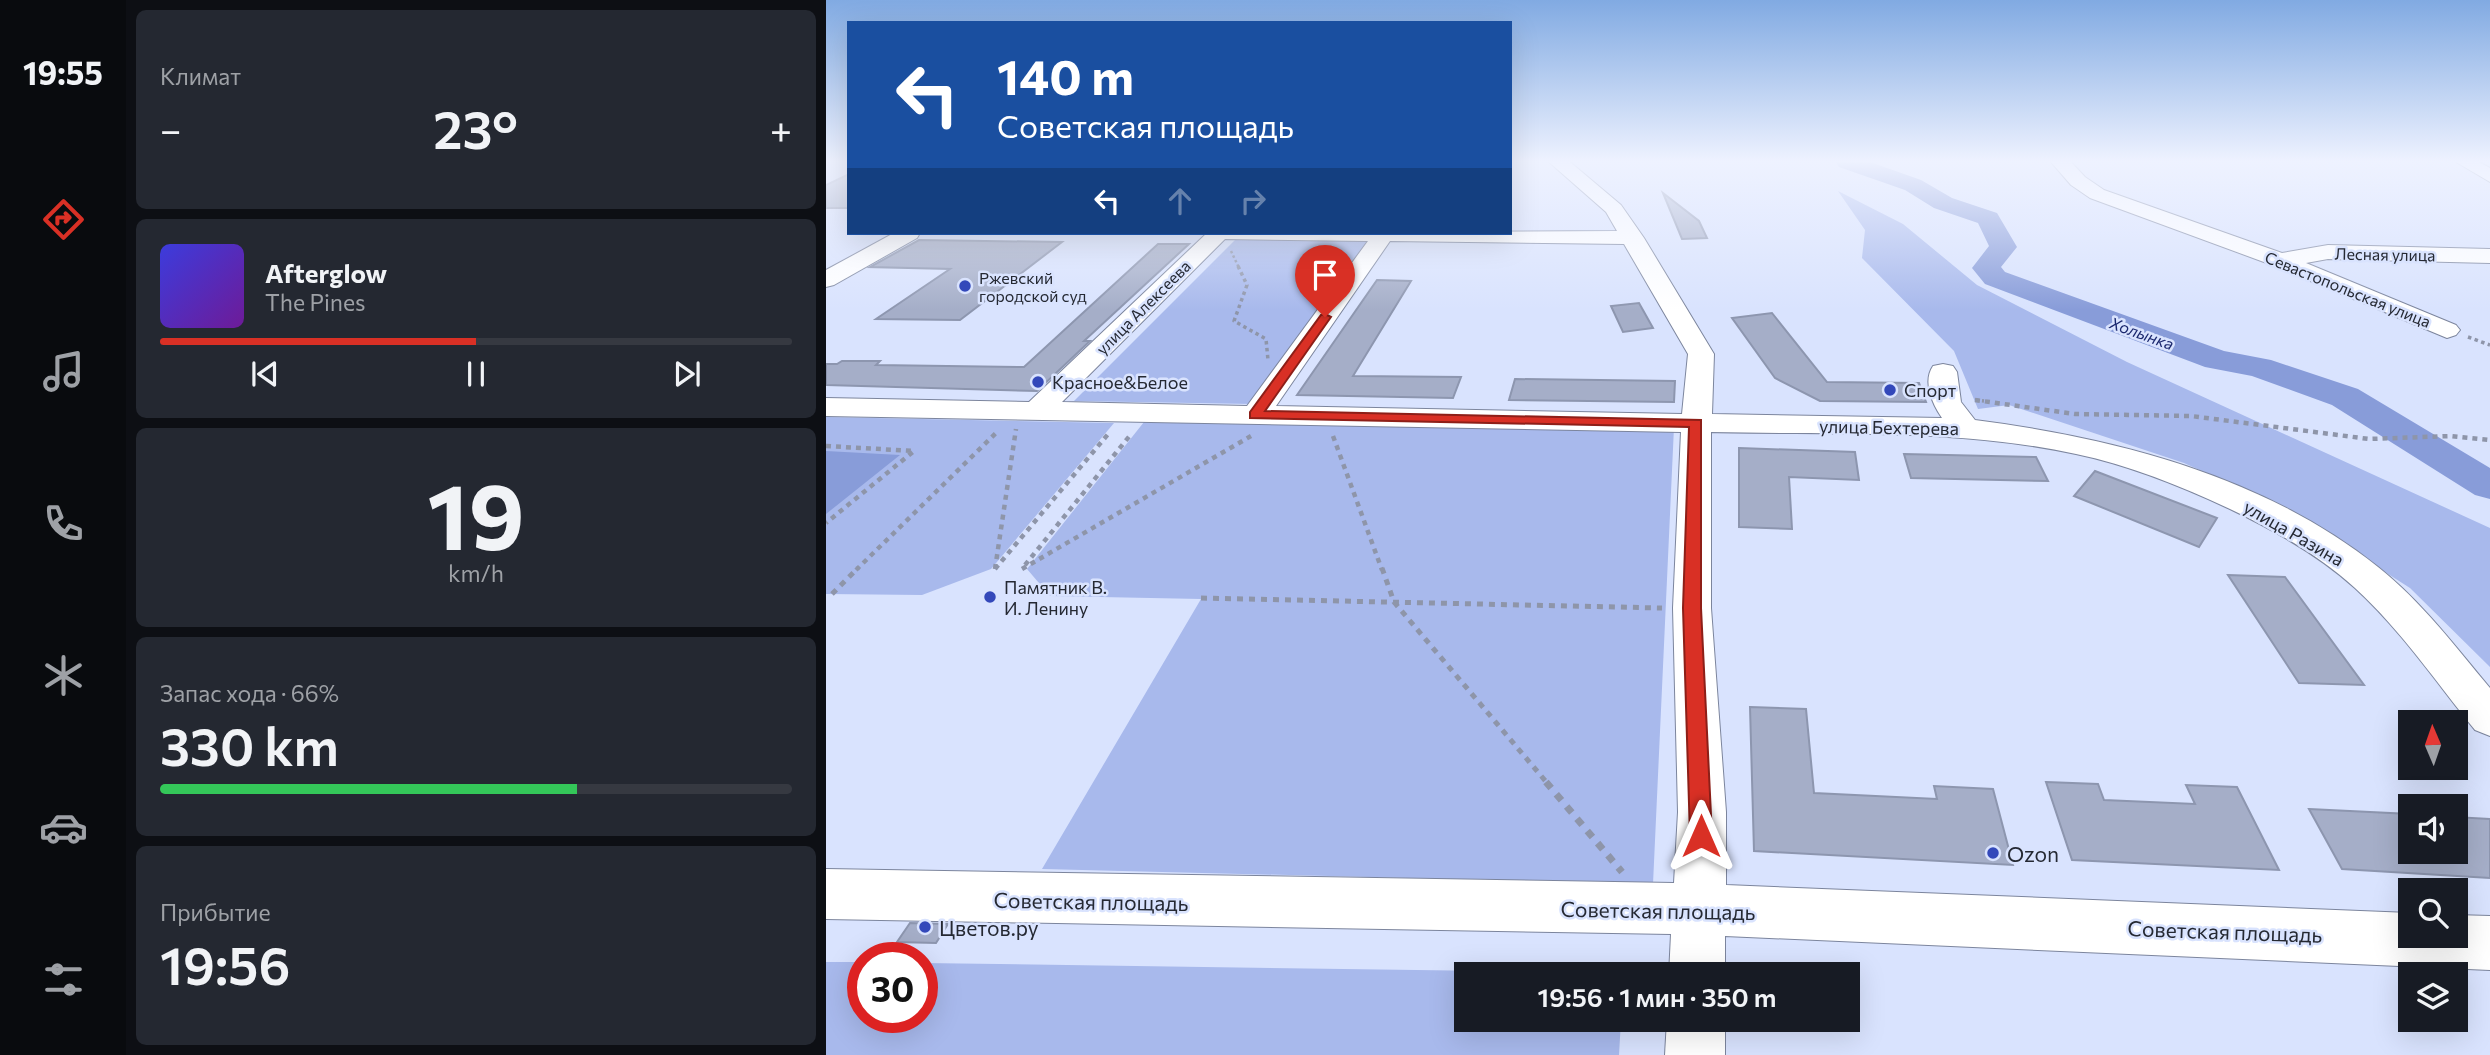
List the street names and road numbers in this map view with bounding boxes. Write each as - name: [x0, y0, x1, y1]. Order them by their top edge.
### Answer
- street label: Лесная улица: [2334, 244, 2436, 264]
- street label: Севастопольская улица: [2262, 247, 2434, 331]
- street label: улица Алексеева: [1092, 256, 1194, 358]
- street label: улица Бехтерева: [1819, 415, 1959, 439]
- street label: улица Разина: [2240, 495, 2348, 571]
- street label: Советская площадь: [993, 887, 1189, 915]
- street label: Советская площадь: [1560, 896, 1756, 924]
- street label: Советская площадь: [2127, 915, 2323, 947]

